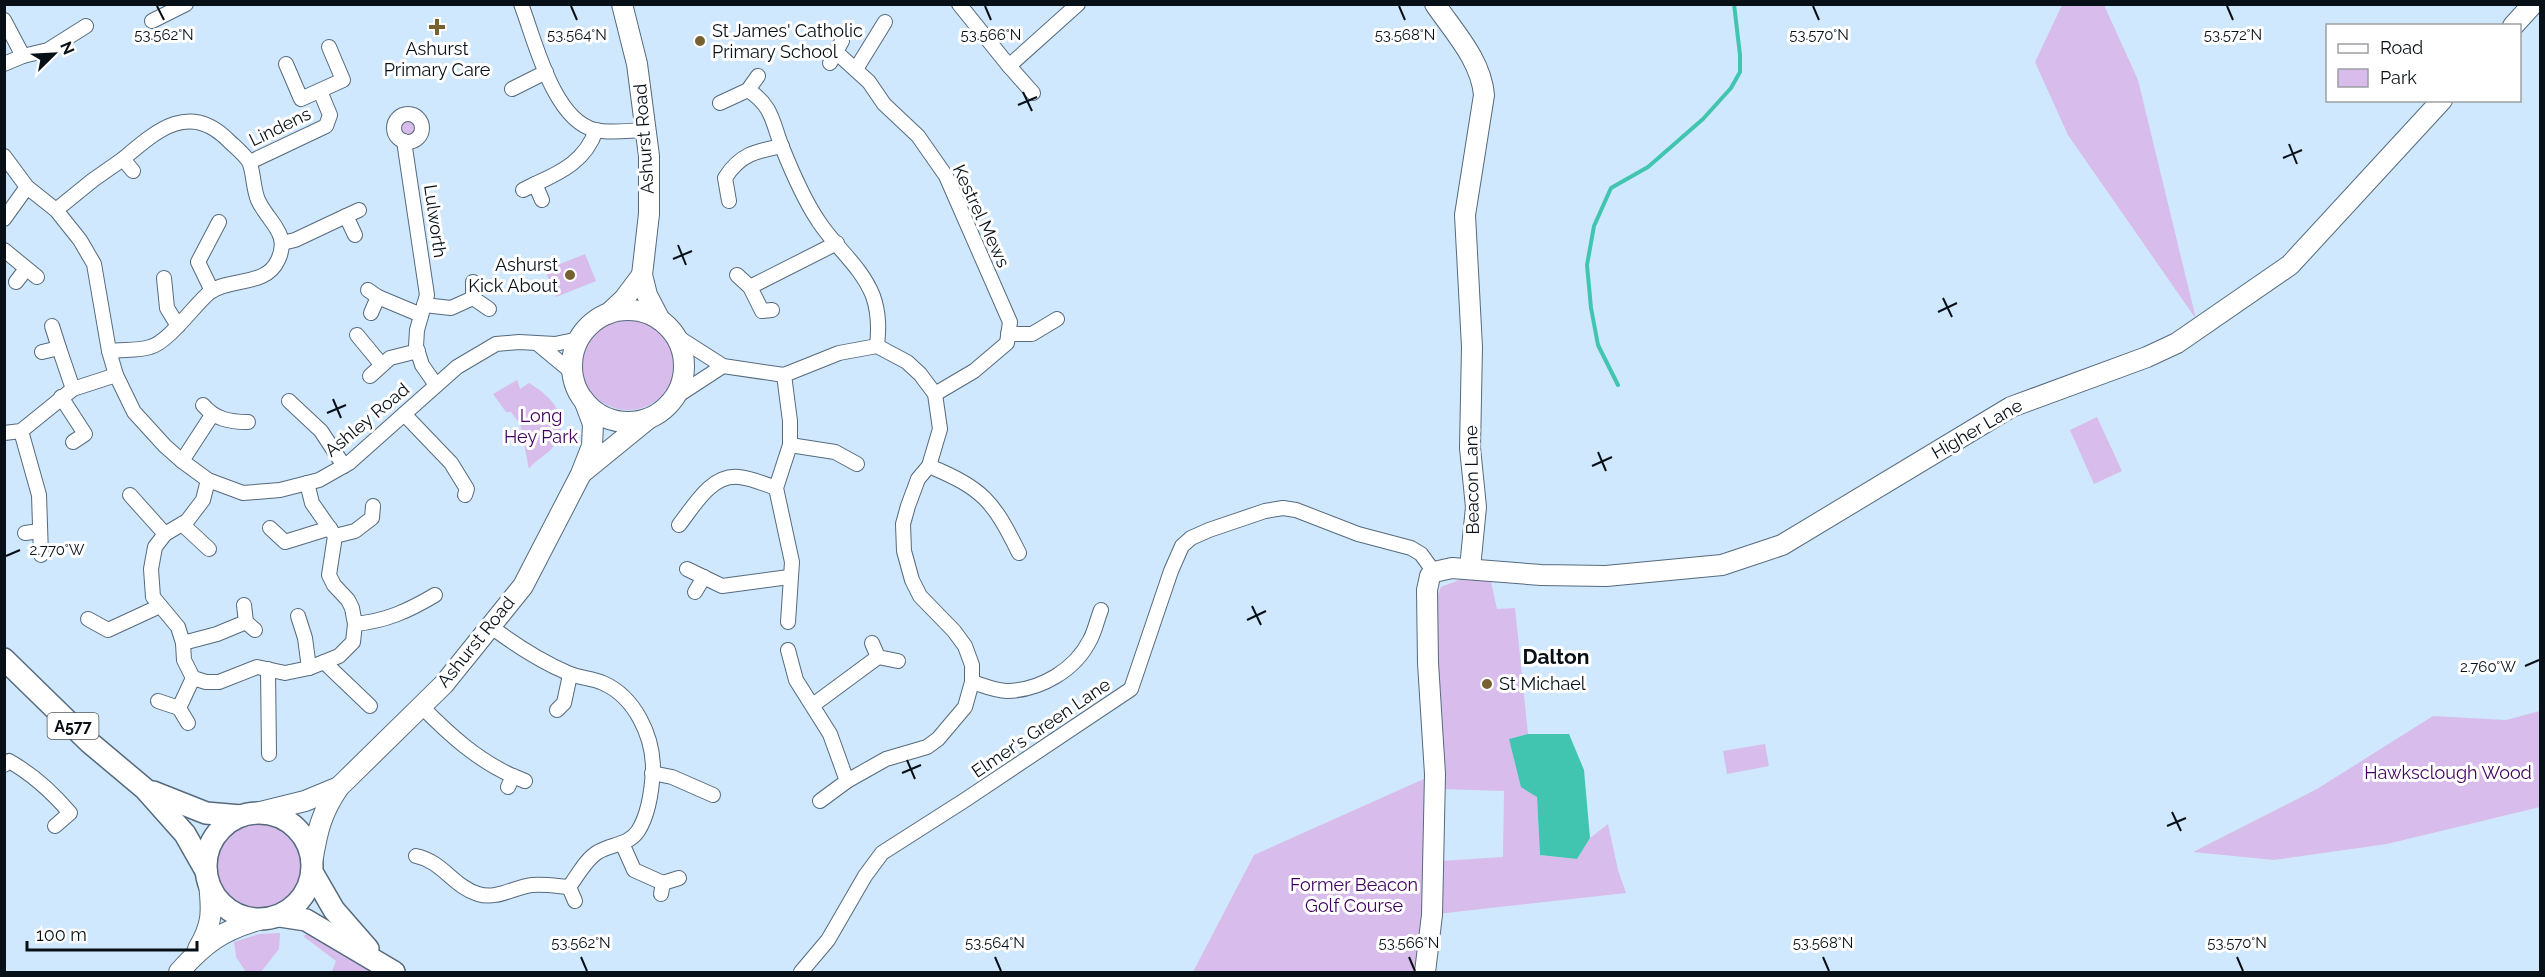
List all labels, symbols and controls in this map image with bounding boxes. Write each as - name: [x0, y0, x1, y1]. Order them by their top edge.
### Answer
- marker: Ashurst Primary Care: [428, 18, 446, 36]
- place label: St James' Catholic Primary School: [712, 20, 863, 62]
- north arrow: [24, 24, 84, 84]
- legend: [2326, 24, 2521, 102]
- text: 53.562°N: [134, 26, 194, 44]
- text: 53.564°N: [547, 26, 607, 44]
- text: 53.566°N: [961, 26, 1021, 44]
- text: 53.568°N: [1375, 26, 1435, 44]
- text: 53.570°N: [1789, 26, 1849, 44]
- text: 53.572°N: [2204, 26, 2262, 44]
- marker: St James' Catholic Primary School: [693, 34, 707, 48]
- text: Road: [2380, 37, 2423, 58]
- place label: Ashurst Primary Care: [384, 38, 491, 80]
- text: N: [56, 39, 78, 58]
- text: Park: [2380, 67, 2417, 88]
- street label: Ashurst Road: [629, 83, 658, 195]
- street label: Lindens: [246, 103, 314, 150]
- street label: Kestrel Mews: [949, 161, 1015, 271]
- street label: Lulworth: [420, 183, 451, 259]
- place label: Ashurst Kick About: [468, 254, 558, 296]
- marker: Ashurst Kick About: [563, 268, 577, 282]
- street label: Ashley Road: [320, 378, 413, 461]
- street label: Higher Lane: [1928, 394, 2026, 463]
- park label: Long Hey Park: [504, 405, 578, 447]
- street label: Beacon Lane: [1460, 425, 1483, 535]
- text: 2.770°W: [30, 541, 85, 559]
- street label: Ashurst Road: [433, 592, 519, 691]
- district label: Dalton: [1523, 644, 1589, 669]
- text: 2.760°W: [2460, 658, 2516, 676]
- street label: Elmer's Green Lane: [968, 673, 1114, 782]
- place label: St Michael: [1499, 673, 1586, 694]
- marker: St Michael: [1480, 677, 1494, 691]
- road number: A577: [48, 713, 98, 739]
- park label: Hawksclough Wood: [2364, 762, 2532, 783]
- park label: Former Beacon Golf Course: [1290, 874, 1418, 916]
- scale bar: [27, 914, 196, 952]
- text: 100 m: [36, 924, 87, 945]
- text: 53.562°N: [551, 934, 611, 952]
- text: 53.564°N: [965, 934, 1025, 952]
- text: 53.566°N: [1379, 934, 1439, 952]
- text: 53.568°N: [1793, 934, 1853, 952]
- text: 53.570°N: [2207, 934, 2267, 952]

